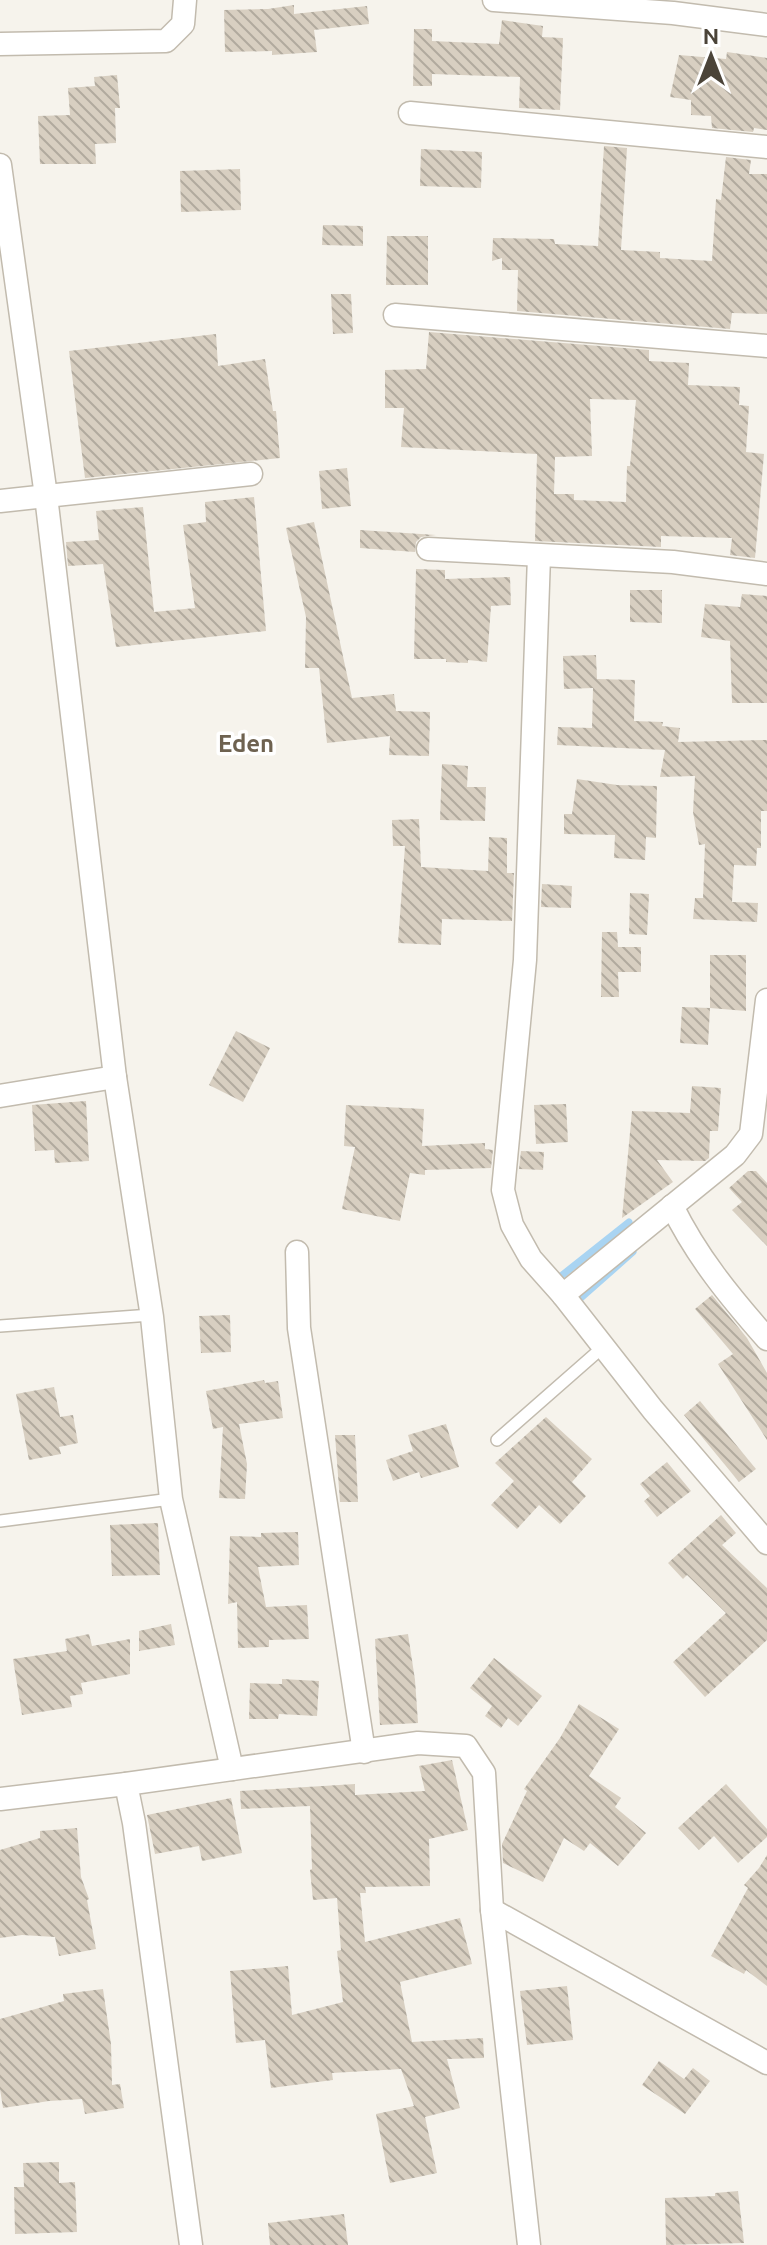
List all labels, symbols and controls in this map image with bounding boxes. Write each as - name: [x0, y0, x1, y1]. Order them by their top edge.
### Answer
- north arrow: [671, 16, 751, 96]
- text: N: [703, 23, 719, 48]
- district label: Eden: [218, 730, 274, 757]

